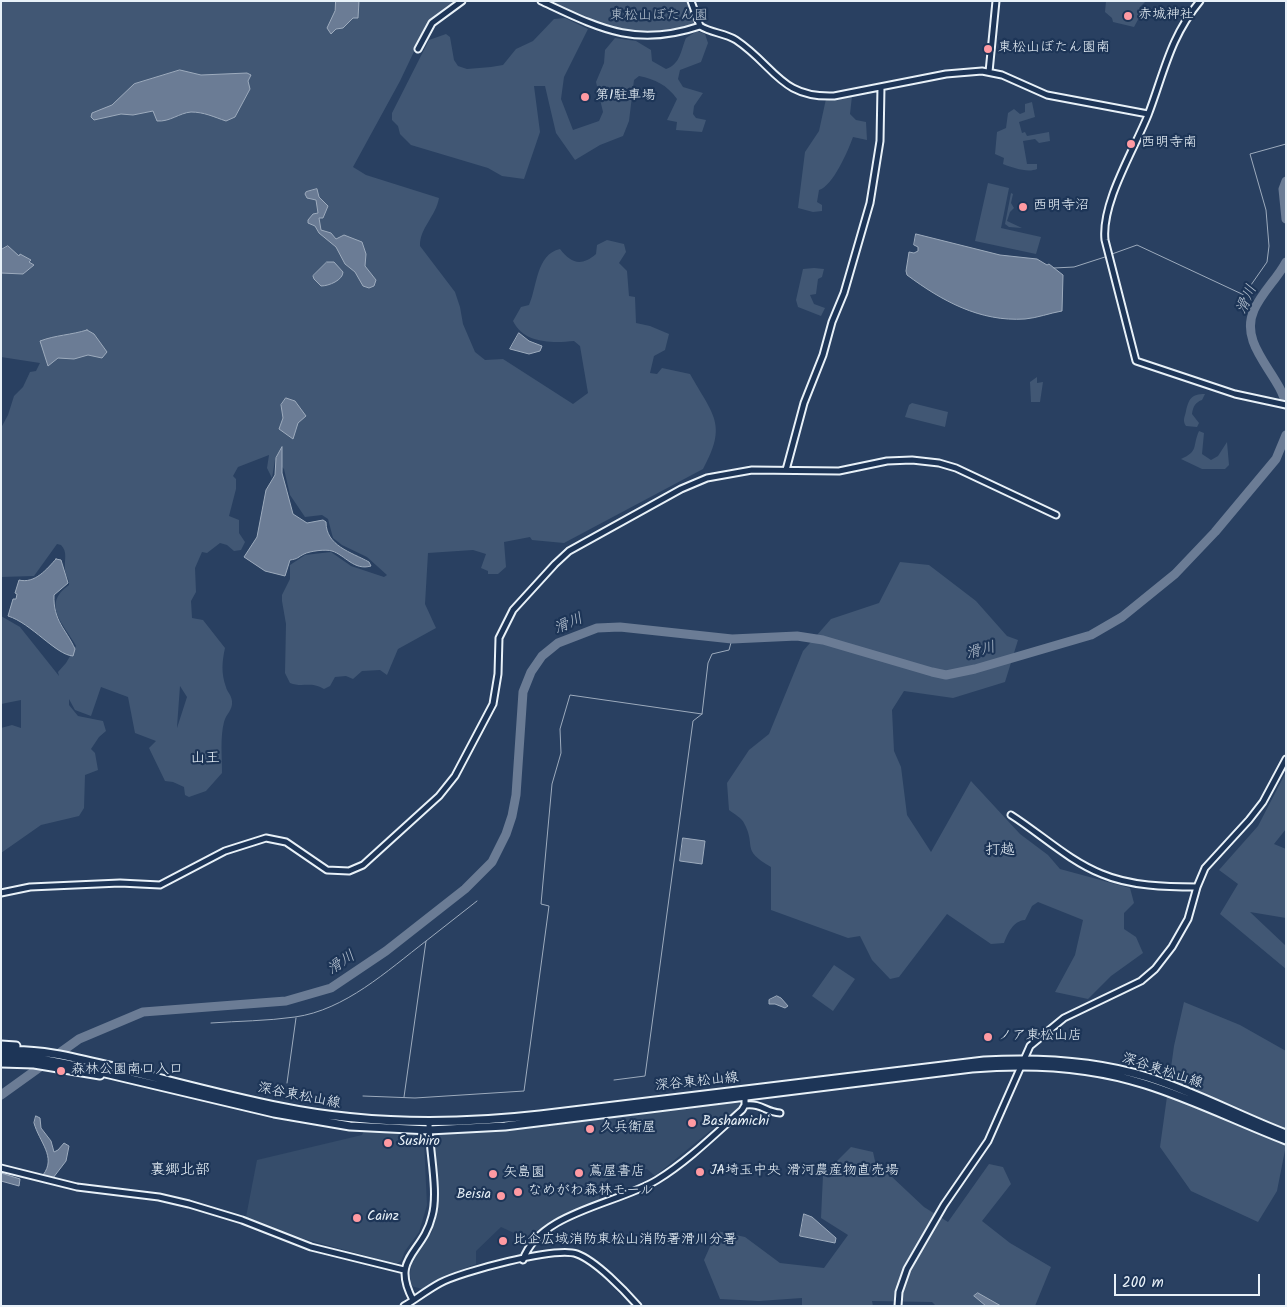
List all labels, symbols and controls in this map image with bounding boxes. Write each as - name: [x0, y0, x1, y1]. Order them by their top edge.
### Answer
- place label: 赤城神社: [1138, 8, 1194, 24]
- park label: 東松山ぼたん園: [610, 9, 708, 25]
- marker: 赤城神社: [1122, 10, 1134, 22]
- place label: 東松山ぼたん園南: [998, 41, 1110, 57]
- marker: 東松山ぼたん園南: [982, 43, 994, 55]
- place label: 第1駐車場: [595, 89, 655, 105]
- marker: 第1駐車場: [579, 91, 591, 103]
- place label: 西明寺南: [1141, 136, 1197, 152]
- marker: 西明寺南: [1125, 138, 1137, 150]
- place label: 西明寺沼: [1033, 199, 1089, 215]
- marker: 西明寺沼: [1017, 201, 1029, 213]
- water label: 滑川: [1234, 283, 1262, 317]
- water label: 滑川: [552, 611, 586, 639]
- water label: 滑川: [964, 639, 998, 665]
- district label: 山王: [190, 750, 220, 768]
- district label: 打越: [985, 842, 1015, 860]
- water label: 滑川: [325, 948, 359, 980]
- place label: ノア東松山店: [998, 1029, 1082, 1045]
- marker: ノア東松山店: [982, 1031, 994, 1043]
- street label: 深谷東松山線: [1119, 1051, 1205, 1093]
- place label: 森林公園南口入口: [71, 1063, 183, 1079]
- marker: 森林公園南口入口: [55, 1065, 67, 1077]
- street label: 深谷東松山線: [654, 1070, 740, 1096]
- street label: 深谷東松山線: [256, 1081, 342, 1113]
- place label: Bashamichi: [702, 1115, 769, 1131]
- marker: Bashamichi: [686, 1117, 698, 1129]
- place label: 久兵衛屋: [600, 1121, 656, 1137]
- marker: 久兵衛屋: [584, 1123, 596, 1135]
- place label: Sushiro: [398, 1135, 440, 1151]
- marker: Sushiro: [382, 1137, 394, 1149]
- district label: 裏郷北部: [150, 1162, 210, 1180]
- place label: JA埼玉中央 滑河農産物直売場: [710, 1164, 899, 1180]
- place label: 蔦屋書店: [589, 1165, 645, 1181]
- place label: 矢島園: [503, 1166, 545, 1182]
- marker: JA埼玉中央 滑河農産物直売場: [694, 1166, 706, 1178]
- marker: 蔦屋書店: [573, 1167, 585, 1179]
- marker: 矢島園: [487, 1168, 499, 1180]
- place label: なめがわ森林モール: [528, 1184, 654, 1200]
- marker: なめがわ森林モール: [512, 1186, 524, 1198]
- place label: Beisia: [457, 1188, 491, 1204]
- marker: Beisia: [495, 1190, 507, 1202]
- place label: Cainz: [367, 1210, 399, 1226]
- marker: Cainz: [351, 1212, 363, 1224]
- place label: 比企広域消防東松山消防署滑川分署: [513, 1233, 737, 1249]
- marker: 比企広域消防東松山消防署滑川分署: [497, 1235, 509, 1247]
- scale bar: [1117, 1264, 1263, 1296]
- text: 200 m: [1122, 1271, 1164, 1295]

